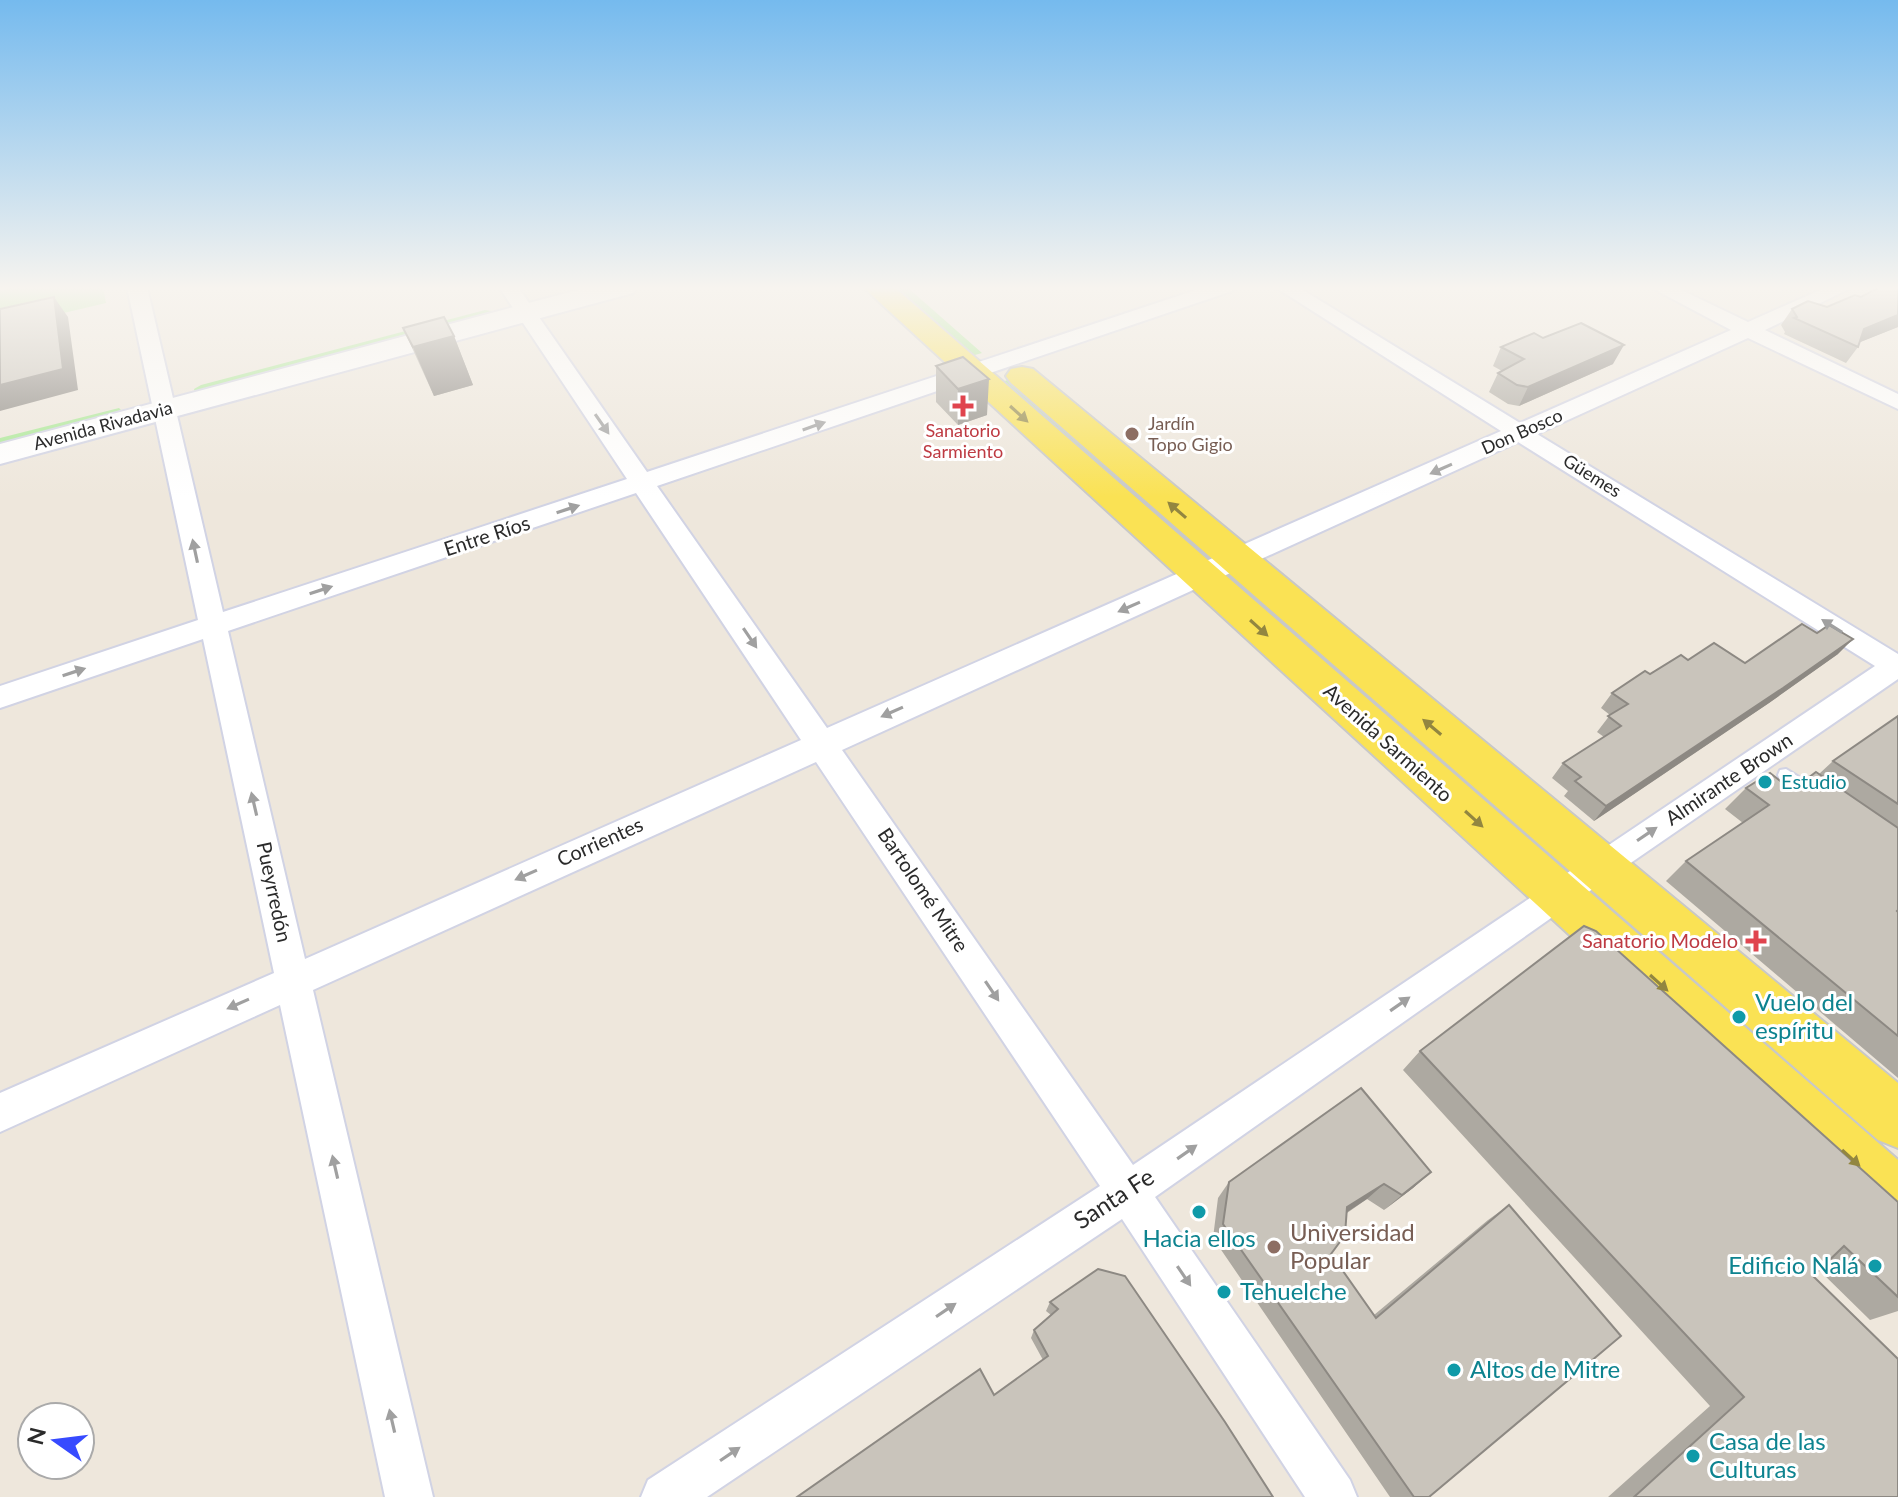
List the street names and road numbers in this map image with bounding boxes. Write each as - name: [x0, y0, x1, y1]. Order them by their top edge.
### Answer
- street label: Avenida Rivadavia: [31, 396, 175, 454]
- street label: Don Bosco: [1478, 403, 1566, 459]
- street label: Güemes: [1559, 449, 1626, 502]
- street label: Entre Ríos: [441, 510, 533, 560]
- street label: Avenida Sarmiento: [1319, 678, 1458, 806]
- street label: Almirante Brown: [1660, 727, 1796, 829]
- street label: Corrientes: [553, 811, 646, 871]
- street label: Bartolomé Mitre: [873, 823, 974, 956]
- street label: Pueyrredón: [253, 839, 297, 944]
- street label: Santa Fe: [1068, 1161, 1159, 1234]

